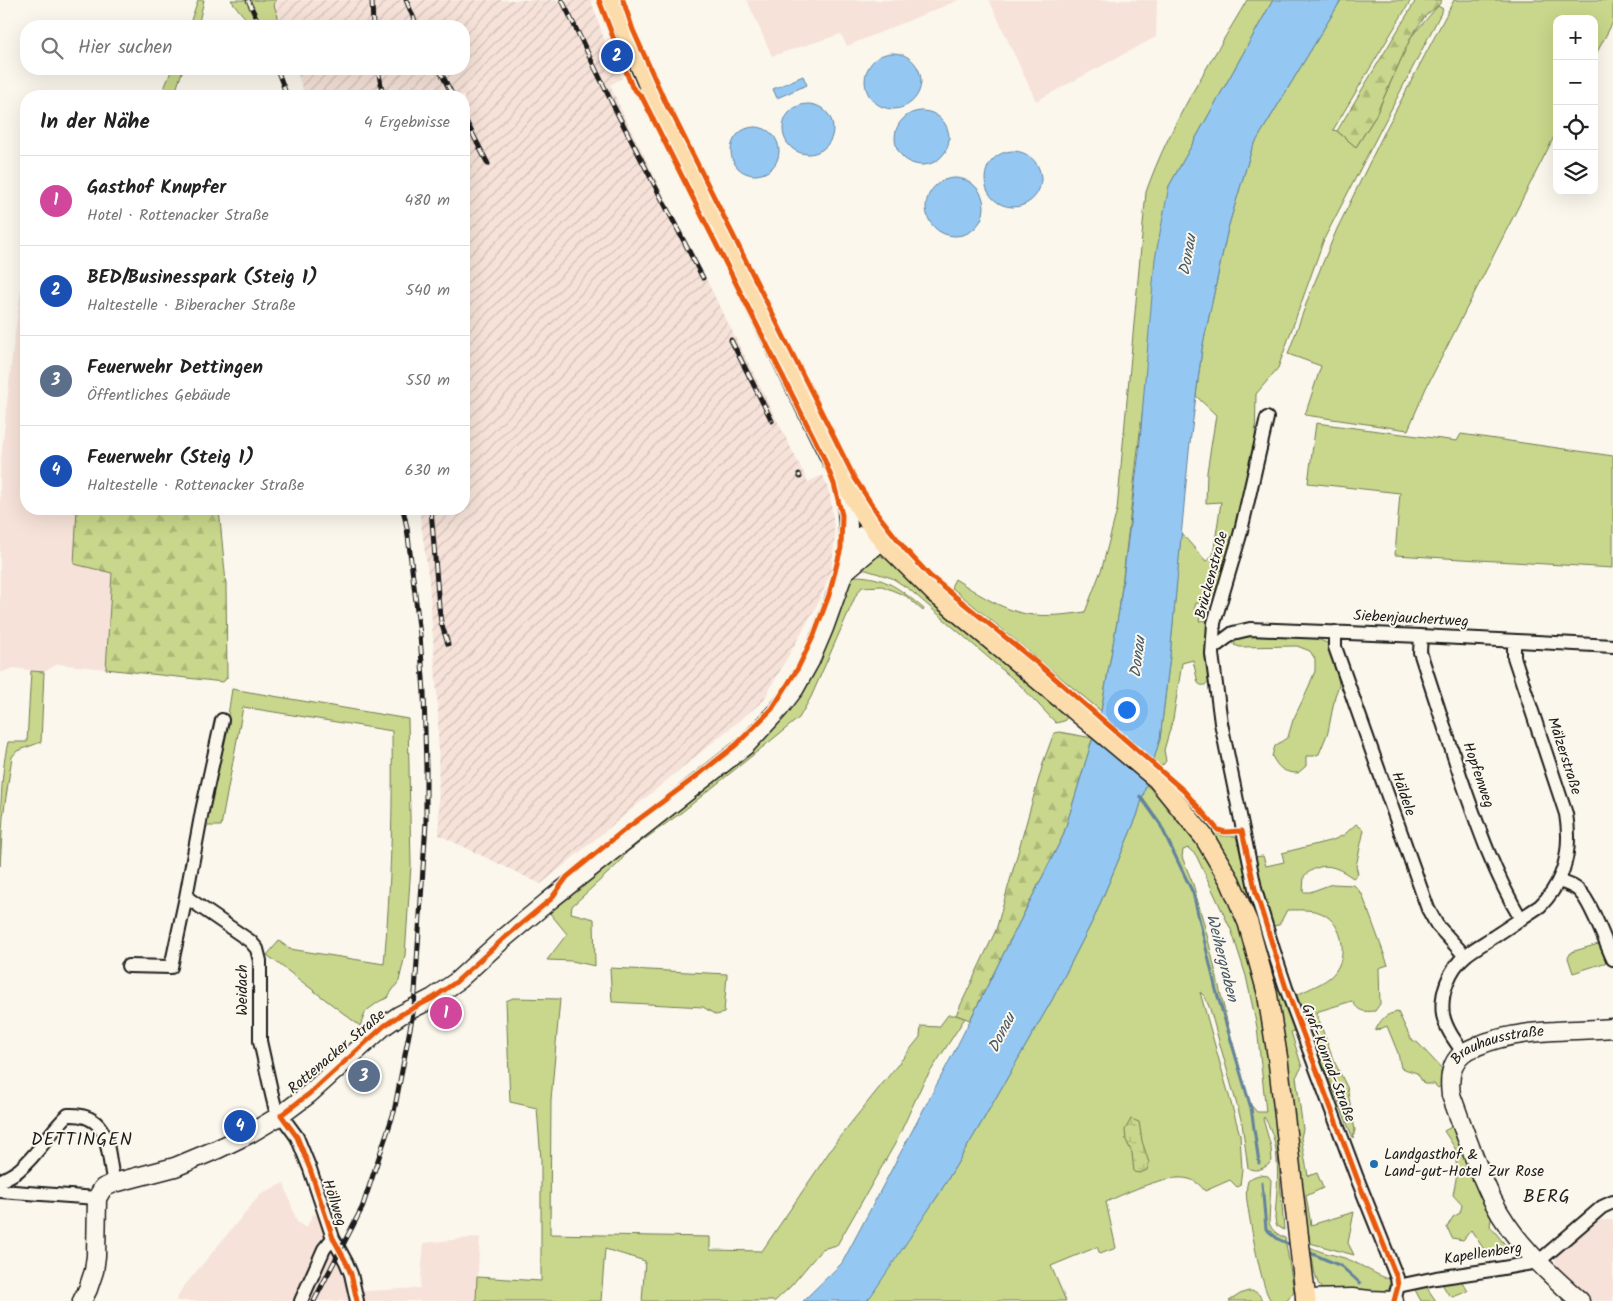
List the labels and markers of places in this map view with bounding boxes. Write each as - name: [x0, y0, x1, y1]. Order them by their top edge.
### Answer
- pin: 2: [601, 37, 633, 75]
- pin: 1: [430, 994, 462, 1032]
- pin: 3: [348, 1057, 380, 1095]
- pin: 4: [224, 1107, 256, 1145]
- place label: Landgasthof & Land-gut-Hotel Zur Rose: [1384, 1143, 1544, 1184]
- marker: Landgasthof & Land-gut-Hotel Zur Rose: [1368, 1158, 1380, 1170]

